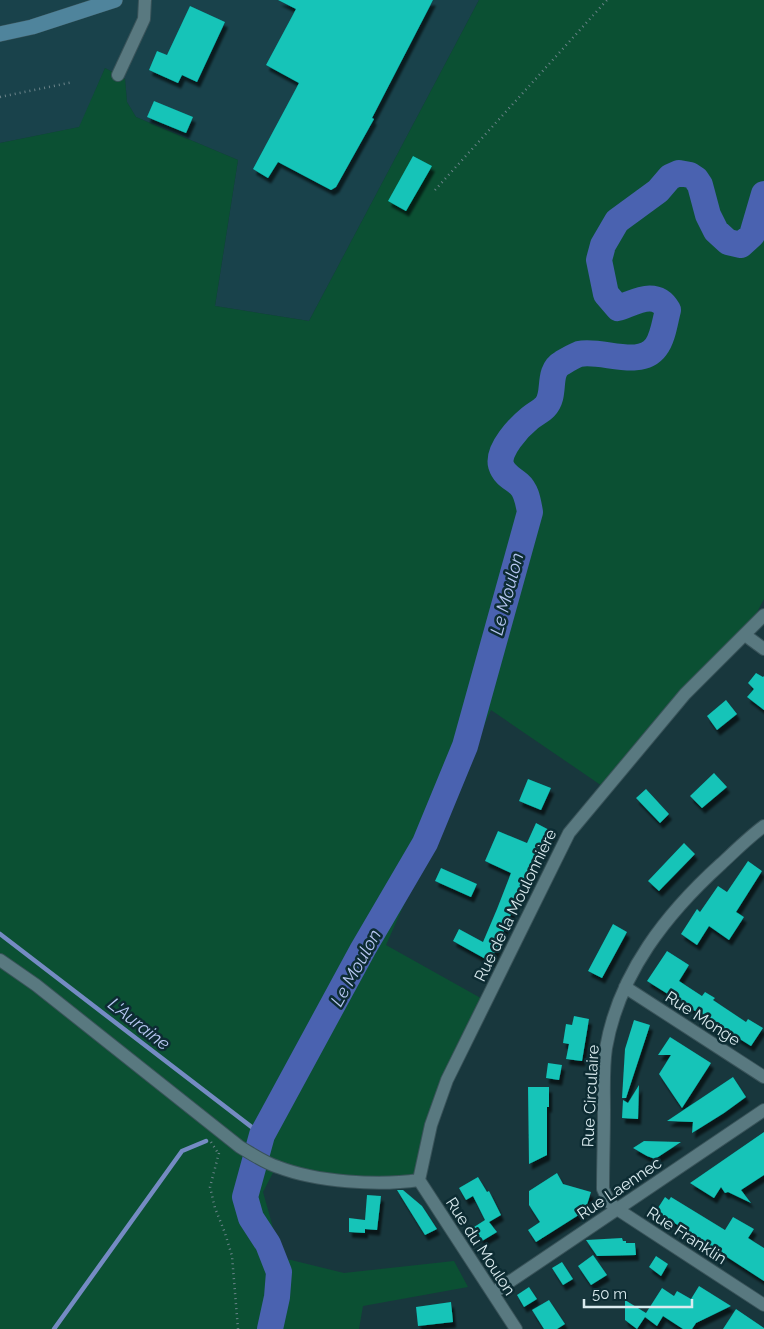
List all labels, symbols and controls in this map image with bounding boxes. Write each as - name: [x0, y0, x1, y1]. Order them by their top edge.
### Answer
- water label: Le Moulon: [485, 550, 528, 637]
- street label: Rue de la Moulonnière: [470, 826, 561, 984]
- water label: Le Moulon: [326, 926, 385, 1010]
- street label: Rue Monge: [662, 987, 744, 1050]
- water label: L'Auraine: [104, 993, 175, 1054]
- street label: Rue Circulaire: [578, 1044, 603, 1148]
- street label: Rue Laennec: [574, 1153, 665, 1224]
- street label: Rue du Moulon: [442, 1194, 519, 1299]
- street label: Rue Franklin: [643, 1203, 730, 1268]
- scale bar: [584, 1276, 692, 1308]
- text: 50 m: [592, 1285, 627, 1303]

